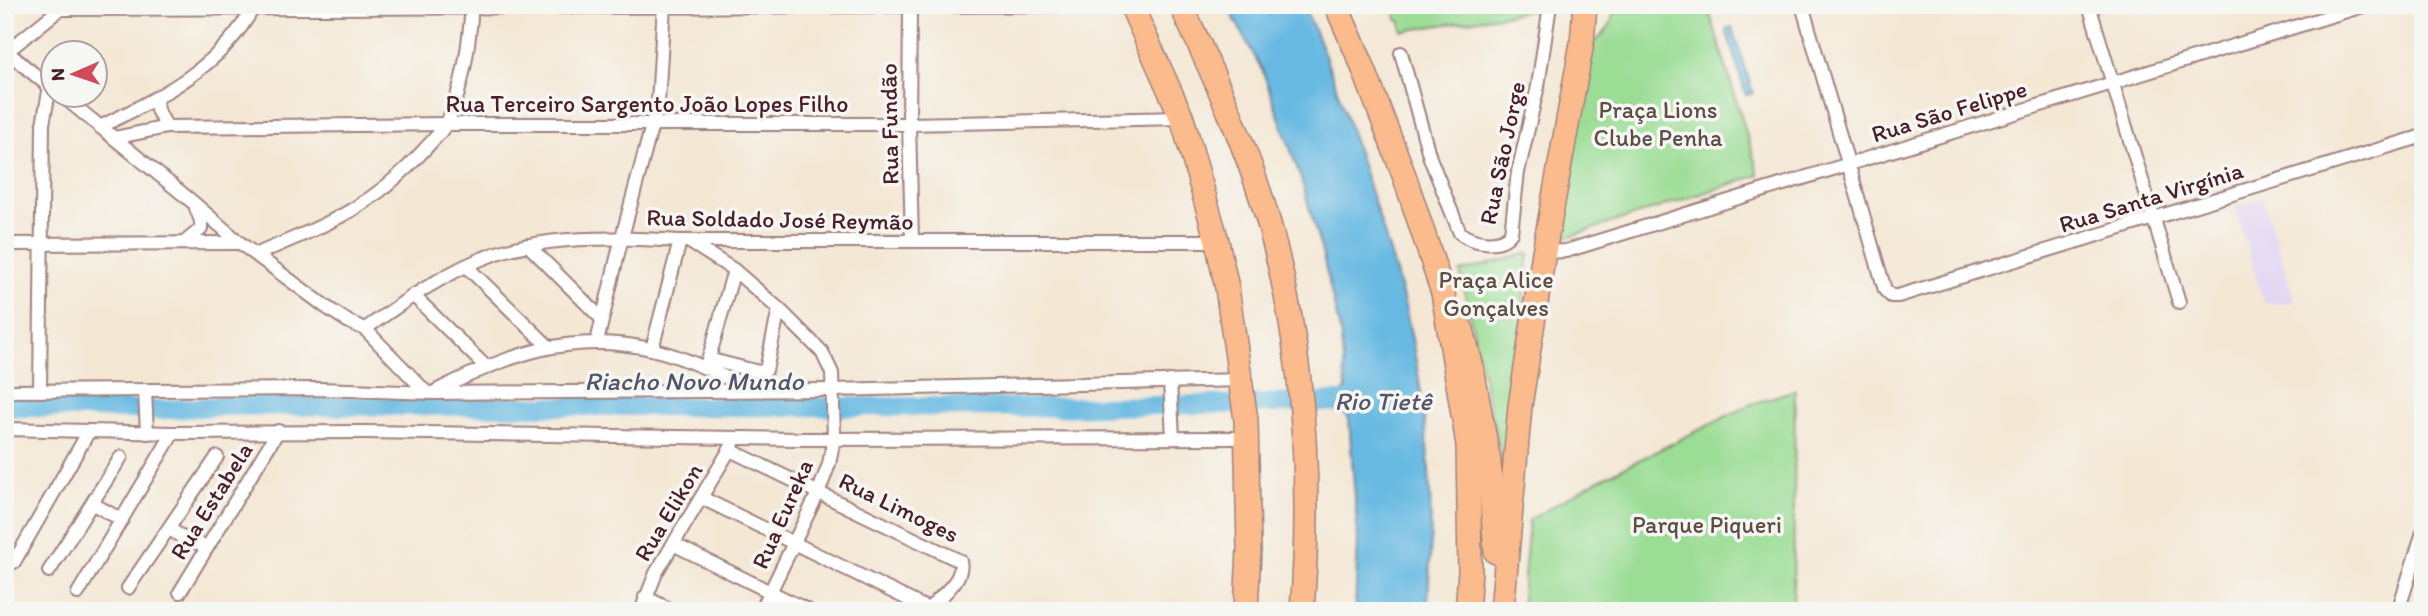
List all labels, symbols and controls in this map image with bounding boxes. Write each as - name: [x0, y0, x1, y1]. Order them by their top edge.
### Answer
- north arrow: [38, 38, 108, 108]
- street label: Rua Fundão: [873, 63, 905, 185]
- text: N: [46, 68, 69, 81]
- street label: Rua São Felippe: [1868, 74, 2030, 148]
- street label: Rua São Jorge: [1473, 79, 1531, 227]
- street label: Rua Terceiro Sargento João Lopes Filho: [446, 89, 848, 118]
- park label: Praça Lions Clube Penha: [1593, 95, 1723, 152]
- street label: Rua Santa Virgínia: [2055, 155, 2247, 239]
- street label: Rua Soldado José Reymão: [646, 202, 914, 236]
- park label: Praça Alice Gonçalves: [1438, 265, 1554, 322]
- water label: Riacho Novo Mundo: [585, 365, 804, 397]
- water label: Rio Tietê: [1334, 385, 1433, 417]
- street label: Rua Estabela: [163, 437, 259, 565]
- street label: Rua Eureka: [745, 455, 819, 573]
- street label: Rua Elikon: [627, 457, 709, 566]
- street label: Rua Limoges: [834, 465, 964, 549]
- park label: Parque Piqueri: [1632, 510, 1782, 539]

